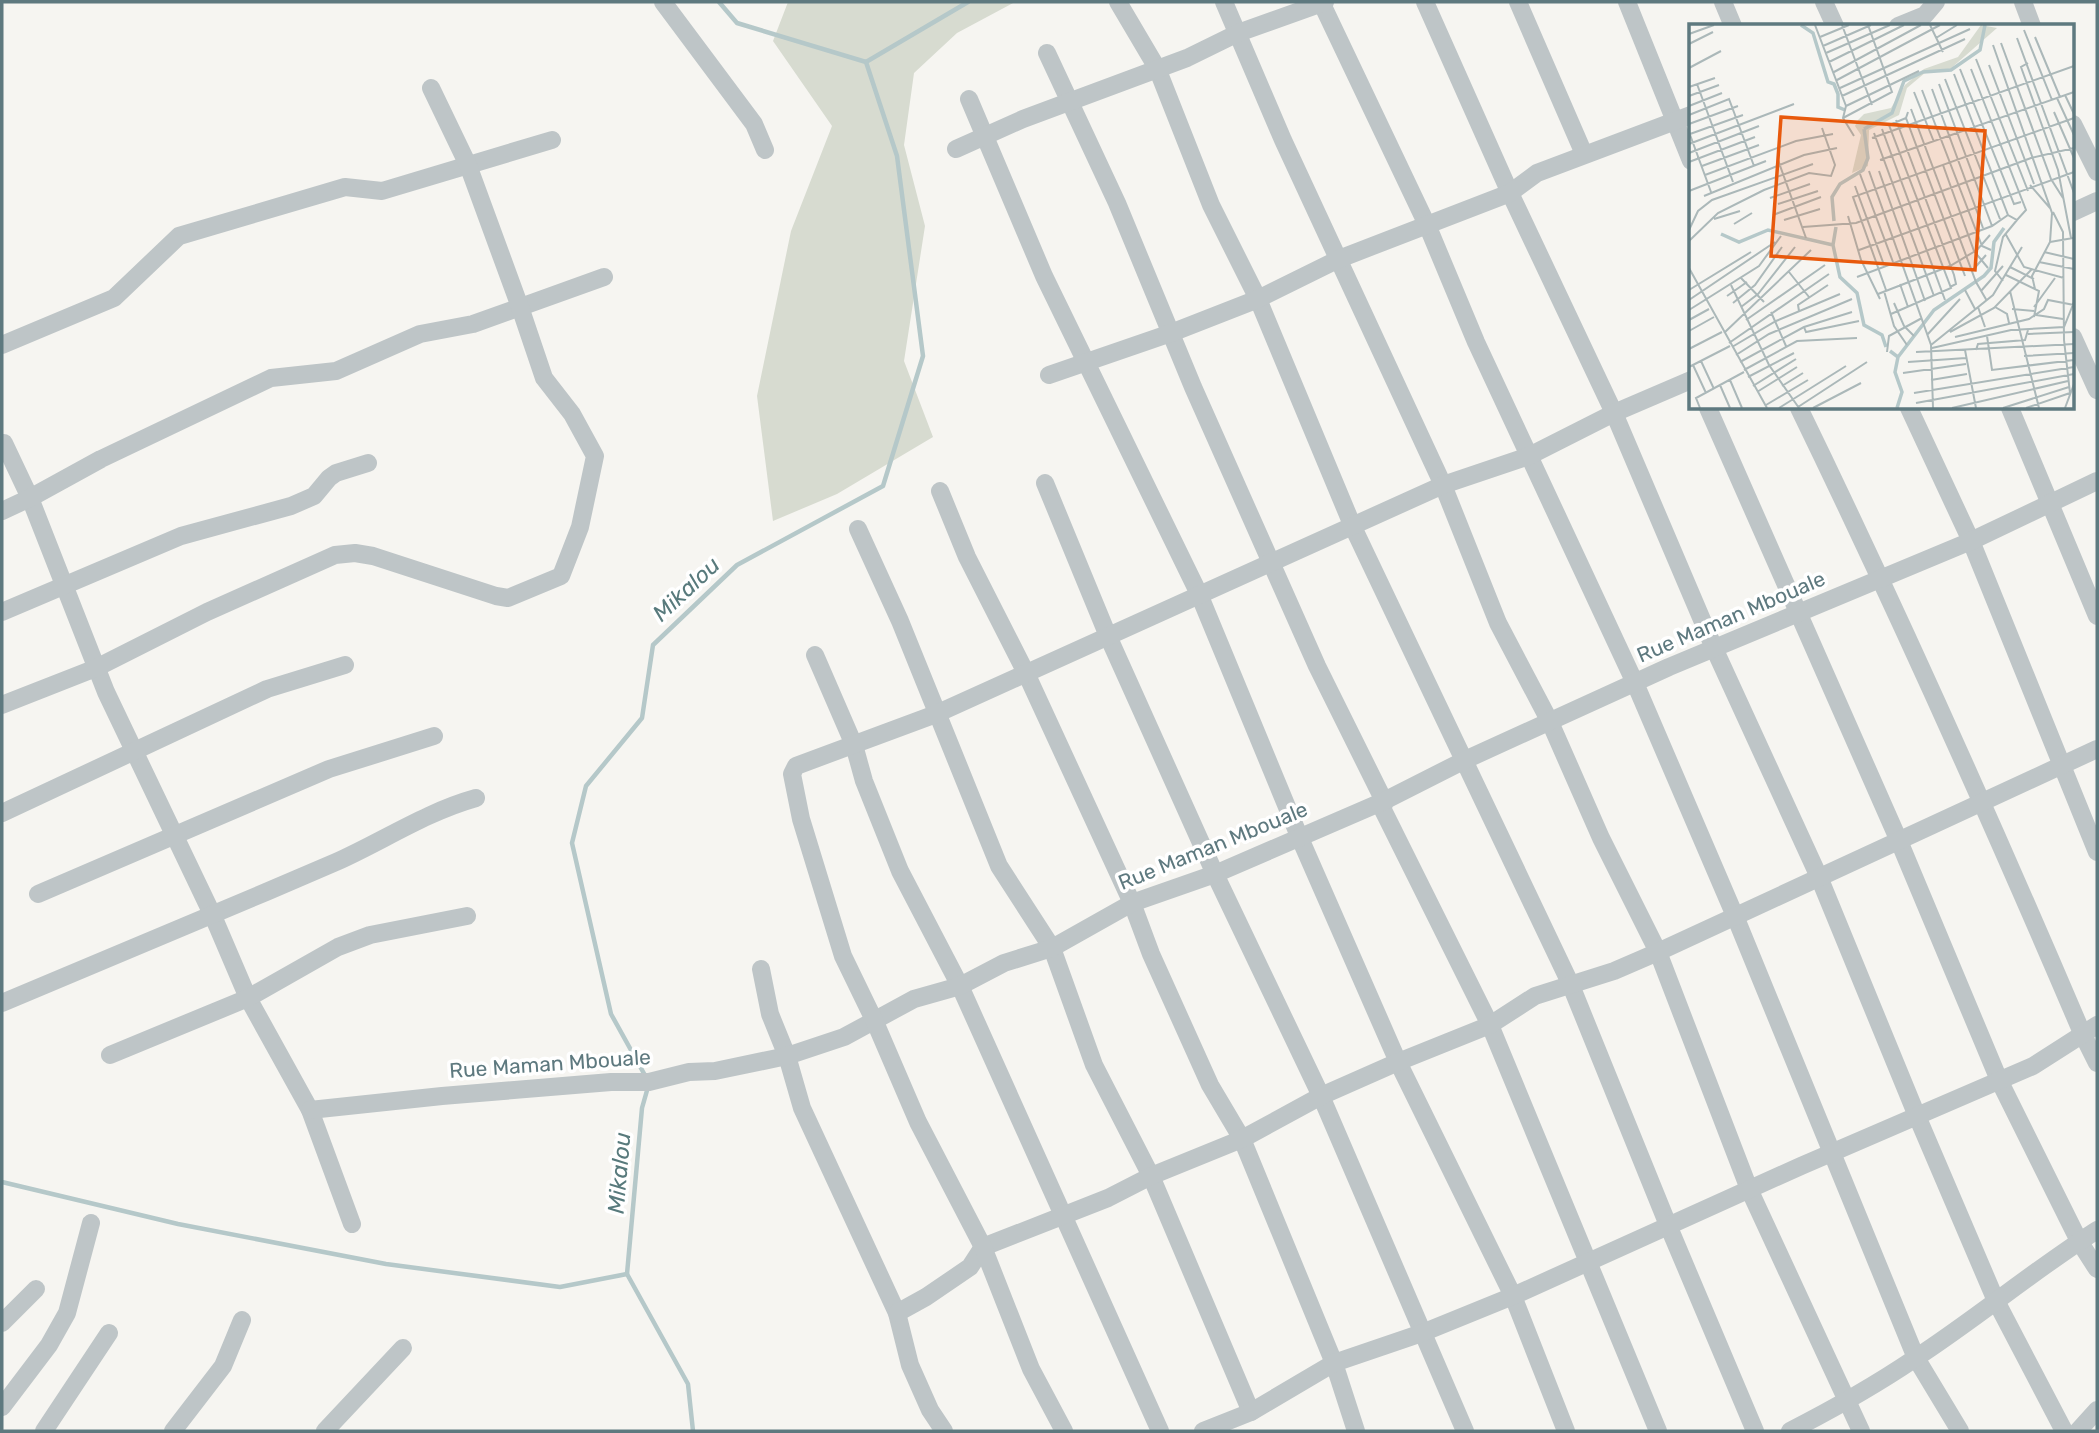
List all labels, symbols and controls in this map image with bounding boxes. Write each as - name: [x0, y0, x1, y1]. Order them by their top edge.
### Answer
- inset map: [1689, 24, 2074, 410]
- water label: Mikalou: [646, 551, 726, 627]
- street label: Rue Maman Mbouale: [1633, 566, 1829, 668]
- street label: Rue Maman Mbouale: [1114, 796, 1311, 895]
- street label: Rue Maman Mbouale: [448, 1044, 652, 1083]
- water label: Mikalou: [601, 1131, 637, 1215]

